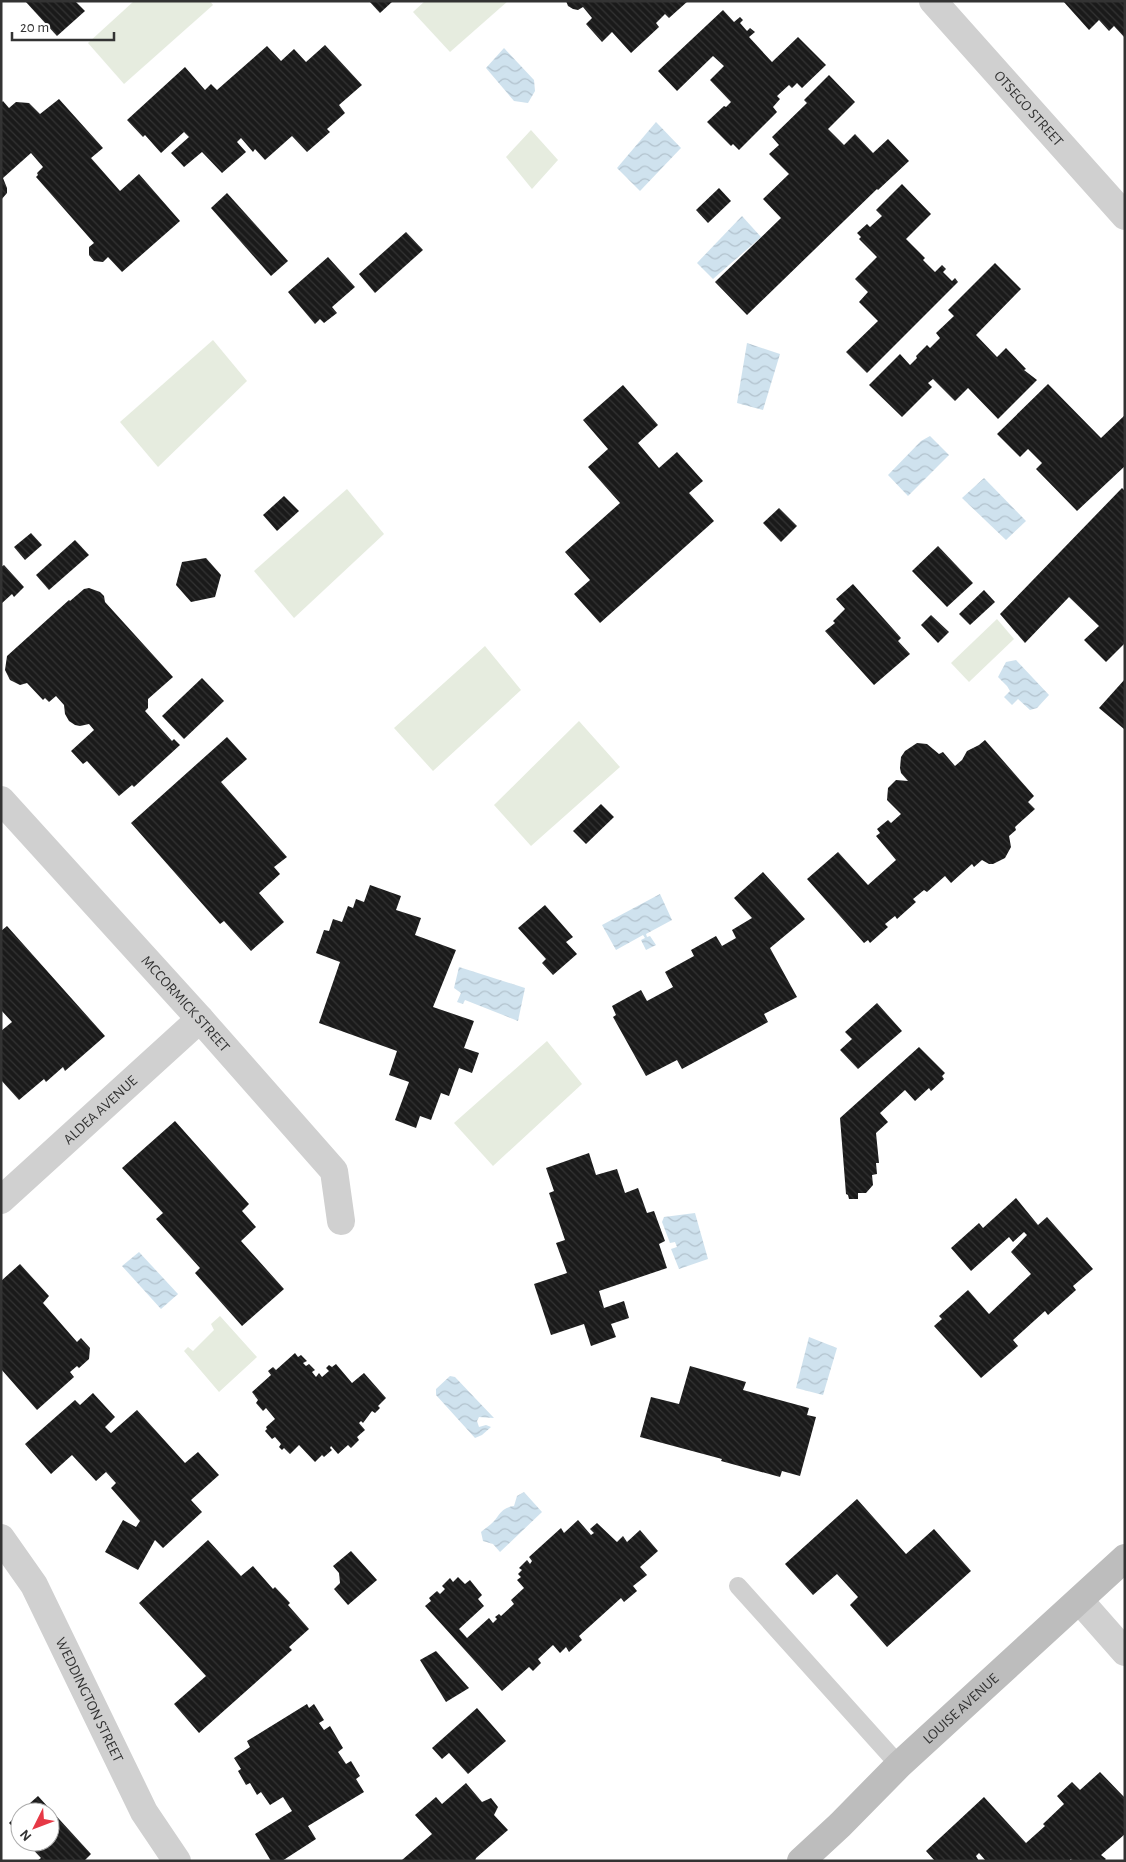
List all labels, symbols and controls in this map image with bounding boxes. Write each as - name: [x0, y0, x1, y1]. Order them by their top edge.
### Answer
- scale bar: [12, 10, 115, 42]
- text: 20 m: [20, 20, 49, 35]
- street label: OTSEGO STREET: [991, 68, 1066, 150]
- street label: MCCORMICK STREET: [138, 953, 233, 1056]
- street label: ALDEA AVENUE: [61, 1073, 140, 1147]
- street label: WEDDINGTON STREET: [53, 1635, 126, 1765]
- street label: LOUISE AVENUE: [921, 1671, 1002, 1747]
- north arrow: [10, 1802, 60, 1852]
- text: N: [18, 1827, 35, 1843]

